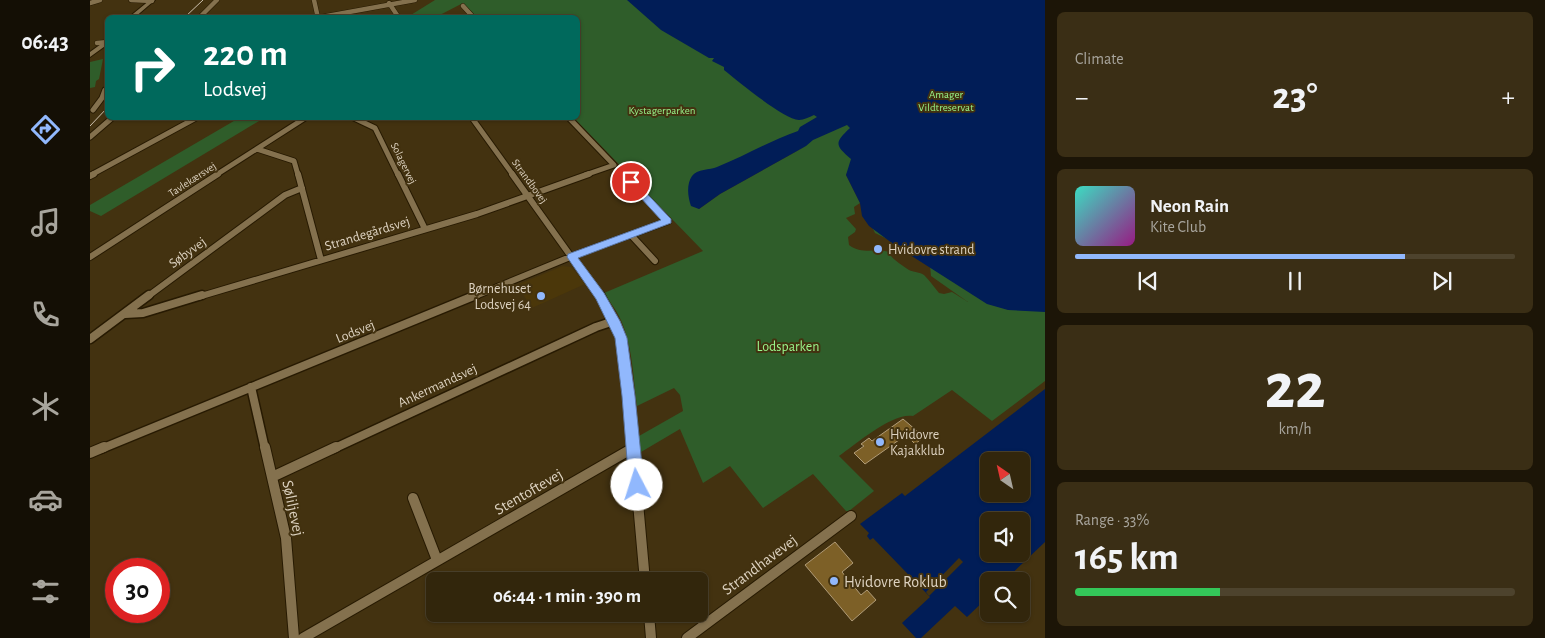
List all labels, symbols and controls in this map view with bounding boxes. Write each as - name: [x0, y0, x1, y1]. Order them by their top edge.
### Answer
- text: 06:43: [21, 31, 69, 53]
- icon: right: [120, 35, 185, 100]
- text: 220 m: [203, 37, 288, 72]
- text: Climate: [1075, 51, 1124, 67]
- text: Lodsvej: [203, 78, 267, 100]
- text: 23°: [1272, 78, 1318, 116]
- text: −: [1075, 84, 1088, 112]
- text: +: [1502, 84, 1515, 112]
- park label: Amager Vildtreservat: [918, 89, 974, 113]
- park label: Kystagerparken: [629, 105, 695, 116]
- icon: directions: [28, 112, 63, 147]
- street label: Solagervej: [389, 141, 418, 186]
- street label: Strandbovej: [510, 157, 549, 206]
- street label: Tavlekærsvej: [166, 160, 218, 199]
- pin: [610, 161, 652, 203]
- icon: arrive: [617, 168, 645, 196]
- text: Neon Rain: [1150, 197, 1229, 216]
- icon: music: [28, 205, 63, 240]
- street label: Strandegårdsvej: [323, 214, 412, 254]
- text: Kite Club: [1150, 219, 1206, 235]
- street label: Søbyvej: [166, 235, 209, 271]
- marker: Hvidovre strand: [872, 243, 884, 255]
- place label: Hvidovre strand: [888, 243, 974, 257]
- icon: previous: [1134, 267, 1162, 295]
- icon: pause: [1281, 267, 1309, 295]
- icon: next: [1428, 267, 1456, 295]
- place label: Børnehuset Lodsvej 64: [468, 282, 532, 312]
- marker: Børnehuset Lodsvej 64: [535, 290, 547, 302]
- icon: phone: [28, 297, 63, 332]
- street label: Lodsvej: [334, 318, 377, 346]
- park label: Lodsparken: [757, 340, 819, 354]
- text: 22: [1264, 355, 1326, 420]
- street label: Ankermandsvej: [396, 362, 479, 410]
- icon: climate: [28, 389, 63, 424]
- text: km/h: [1278, 421, 1312, 437]
- place label: Hvidovre Kajakklub: [890, 428, 945, 458]
- marker: Hvidovre Kajakklub: [874, 436, 886, 448]
- north arrow: [980, 452, 1030, 502]
- map controls: [980, 452, 1030, 622]
- position arrow: [610, 458, 662, 510]
- street label: Stentoftevej: [492, 466, 566, 519]
- street label: Søliljevej: [278, 479, 307, 538]
- icon: car: [28, 482, 63, 517]
- button: sound: [980, 512, 1030, 562]
- text: Range · 33%: [1075, 512, 1150, 528]
- street label: Strandhavevej: [719, 532, 801, 599]
- text: 165 km: [1075, 539, 1179, 577]
- speed limit sign: 30: [105, 558, 170, 623]
- button: search: [980, 572, 1030, 622]
- icon: filters: [28, 574, 63, 609]
- place label: Hvidovre Roklub: [844, 574, 947, 590]
- marker: Hvidovre Roklub: [828, 575, 840, 587]
- text: 06:44 · 1 min · 390 m: [493, 587, 641, 606]

